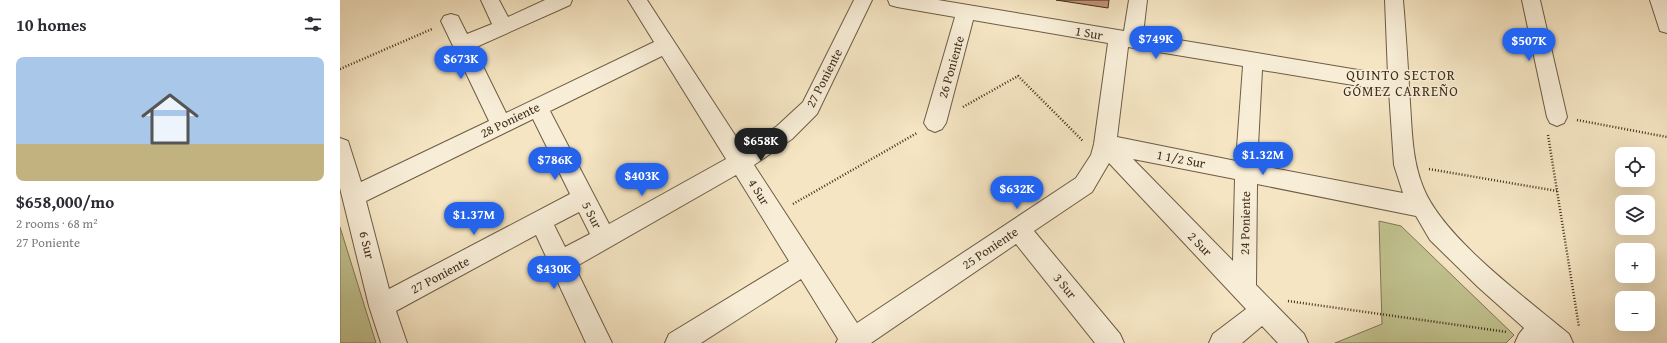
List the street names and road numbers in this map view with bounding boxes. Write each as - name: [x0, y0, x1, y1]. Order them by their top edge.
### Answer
- street label: 1 Sur: [1074, 21, 1105, 45]
- street label: 26 Poniente: [933, 34, 969, 100]
- street label: 27 Poniente: [801, 45, 847, 111]
- street label: 28 Poniente: [477, 97, 543, 143]
- street label: 1 1/2 Sur: [1155, 145, 1208, 173]
- street label: 4 Sur: [744, 175, 775, 209]
- street label: 24 Poniente: [1235, 191, 1255, 255]
- street label: 5 Sur: [577, 198, 607, 232]
- street label: 25 Poniente: [958, 222, 1022, 274]
- street label: 2 Sur: [1183, 227, 1217, 261]
- street label: 6 Sur: [354, 229, 380, 261]
- street label: 27 Poniente: [407, 252, 473, 298]
- street label: 3 Sur: [1049, 269, 1082, 303]

